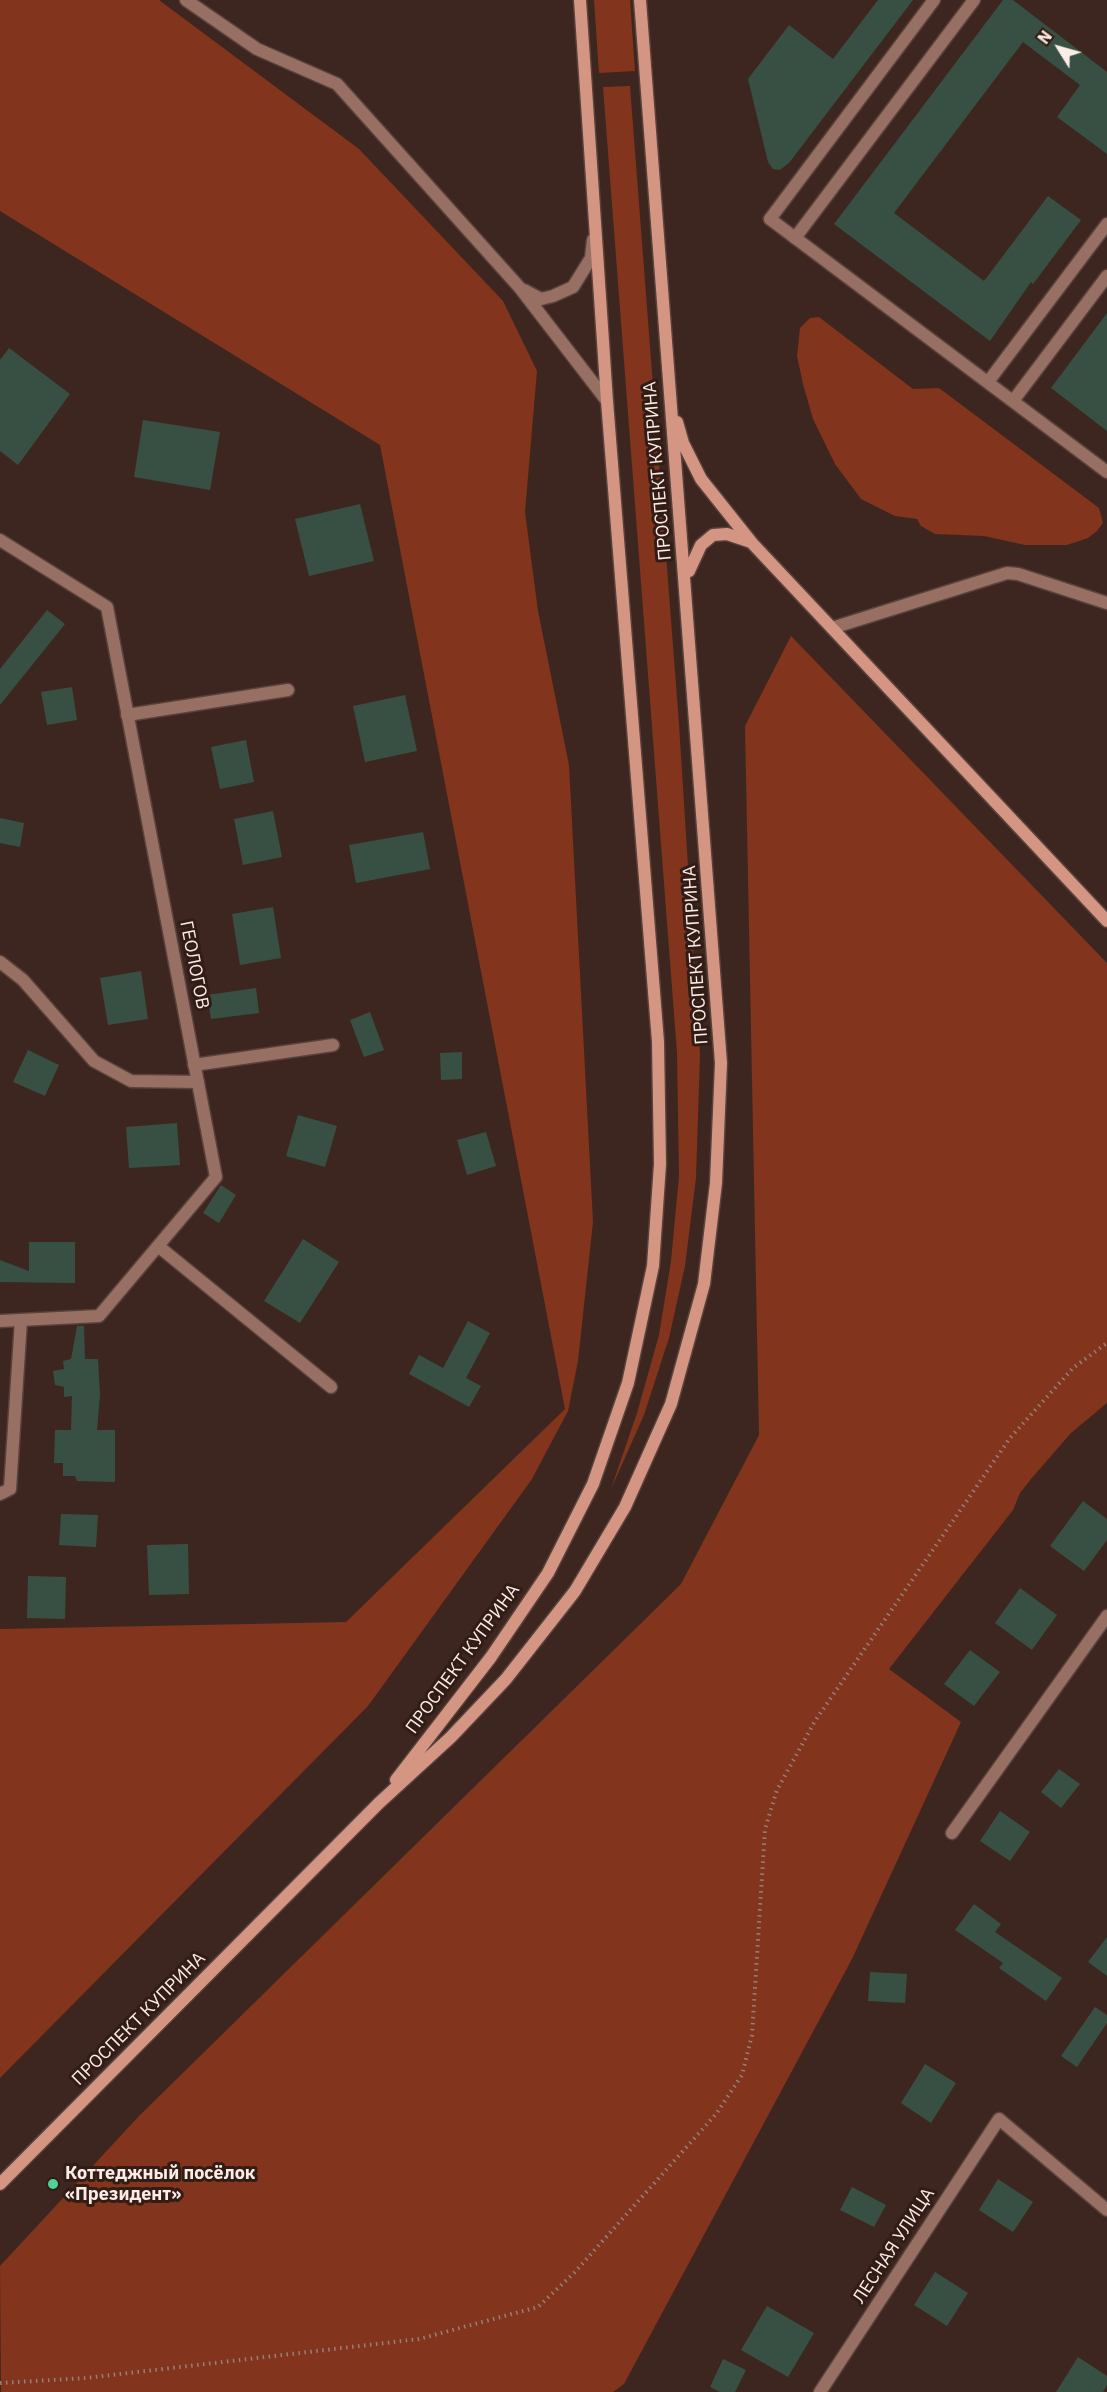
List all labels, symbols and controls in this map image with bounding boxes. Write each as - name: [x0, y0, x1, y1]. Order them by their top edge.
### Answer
- north arrow: [1029, 18, 1089, 78]
- text: N: [1033, 27, 1056, 48]
- street label: ПРОСПЕКТ КУПРИНА: [639, 381, 677, 561]
- street label: ПРОСПЕКТ КУПРИНА: [679, 865, 713, 1045]
- street label: ГЕОЛОГОВ: [175, 919, 213, 1011]
- street label: ПРОСПЕКТ КУПРИНА: [401, 1580, 525, 1738]
- street label: ПРОСПЕКТ КУПРИНА: [68, 1948, 210, 2090]
- place label: Коттеджный посёлок «Президент»: [65, 2163, 255, 2206]
- marker: Коттеджный посёлок «Президент»: [46, 2177, 60, 2191]
- street label: ЛЕСНАЯ УЛИЦА: [849, 2184, 939, 2308]

